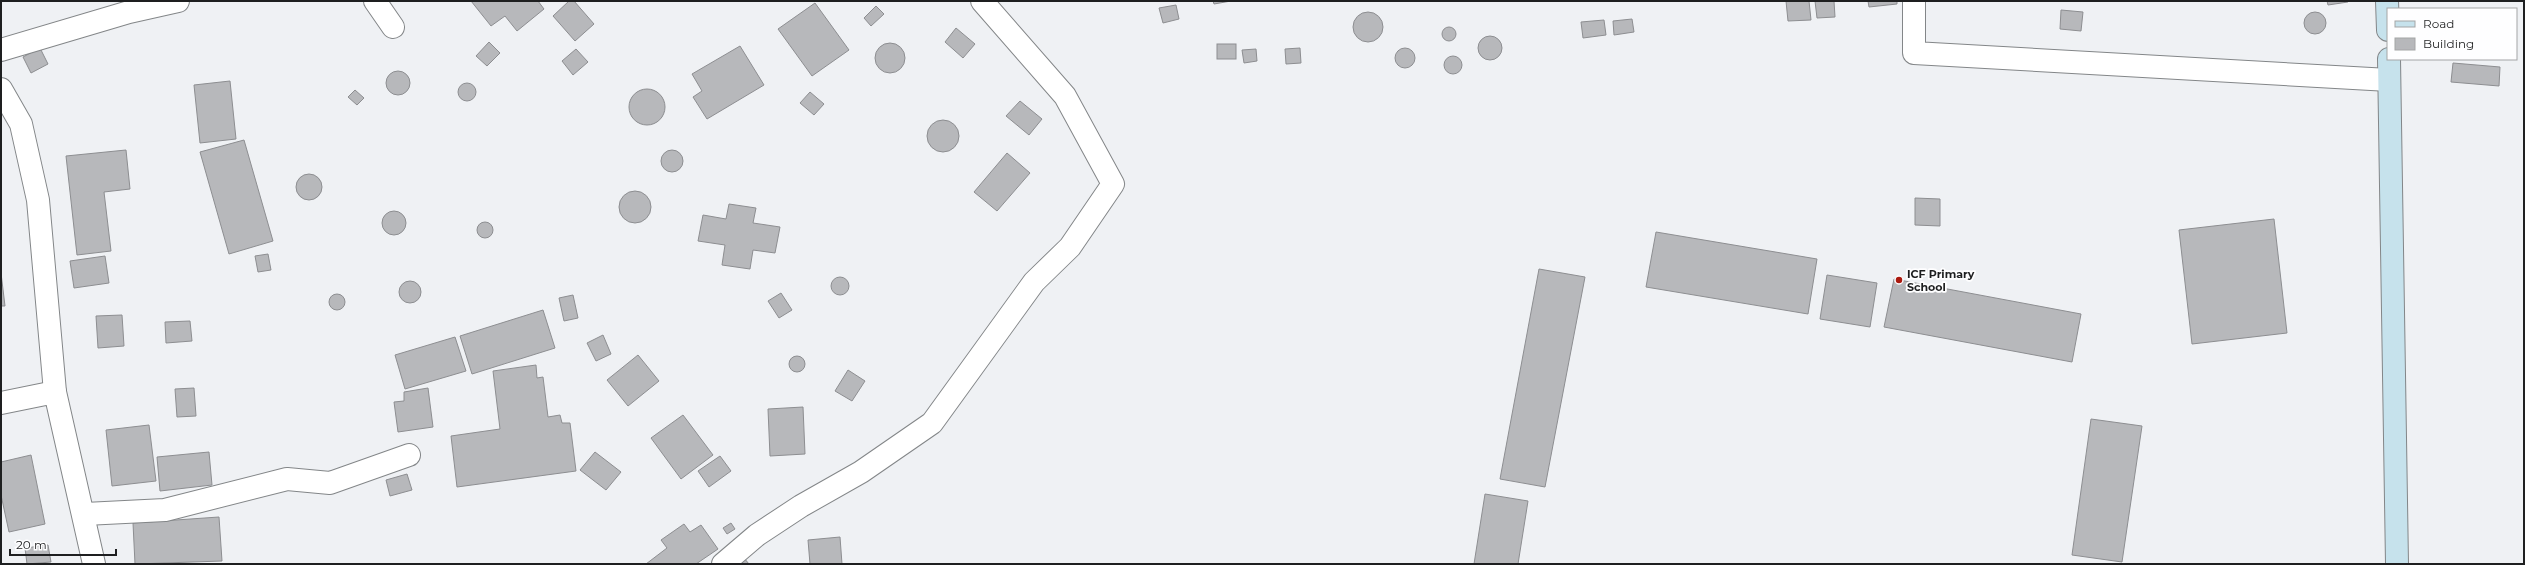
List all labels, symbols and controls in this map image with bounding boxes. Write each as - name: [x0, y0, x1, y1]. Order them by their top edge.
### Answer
- legend: [2387, 8, 2517, 60]
- text: Road: [2423, 16, 2454, 31]
- text: Building: [2423, 36, 2474, 51]
- place label: ICF Primary School: [1907, 267, 1975, 294]
- marker: ICF Primary School: [1894, 275, 1904, 285]
- scale bar: [10, 531, 116, 557]
- text: 20 m: [16, 537, 47, 552]

